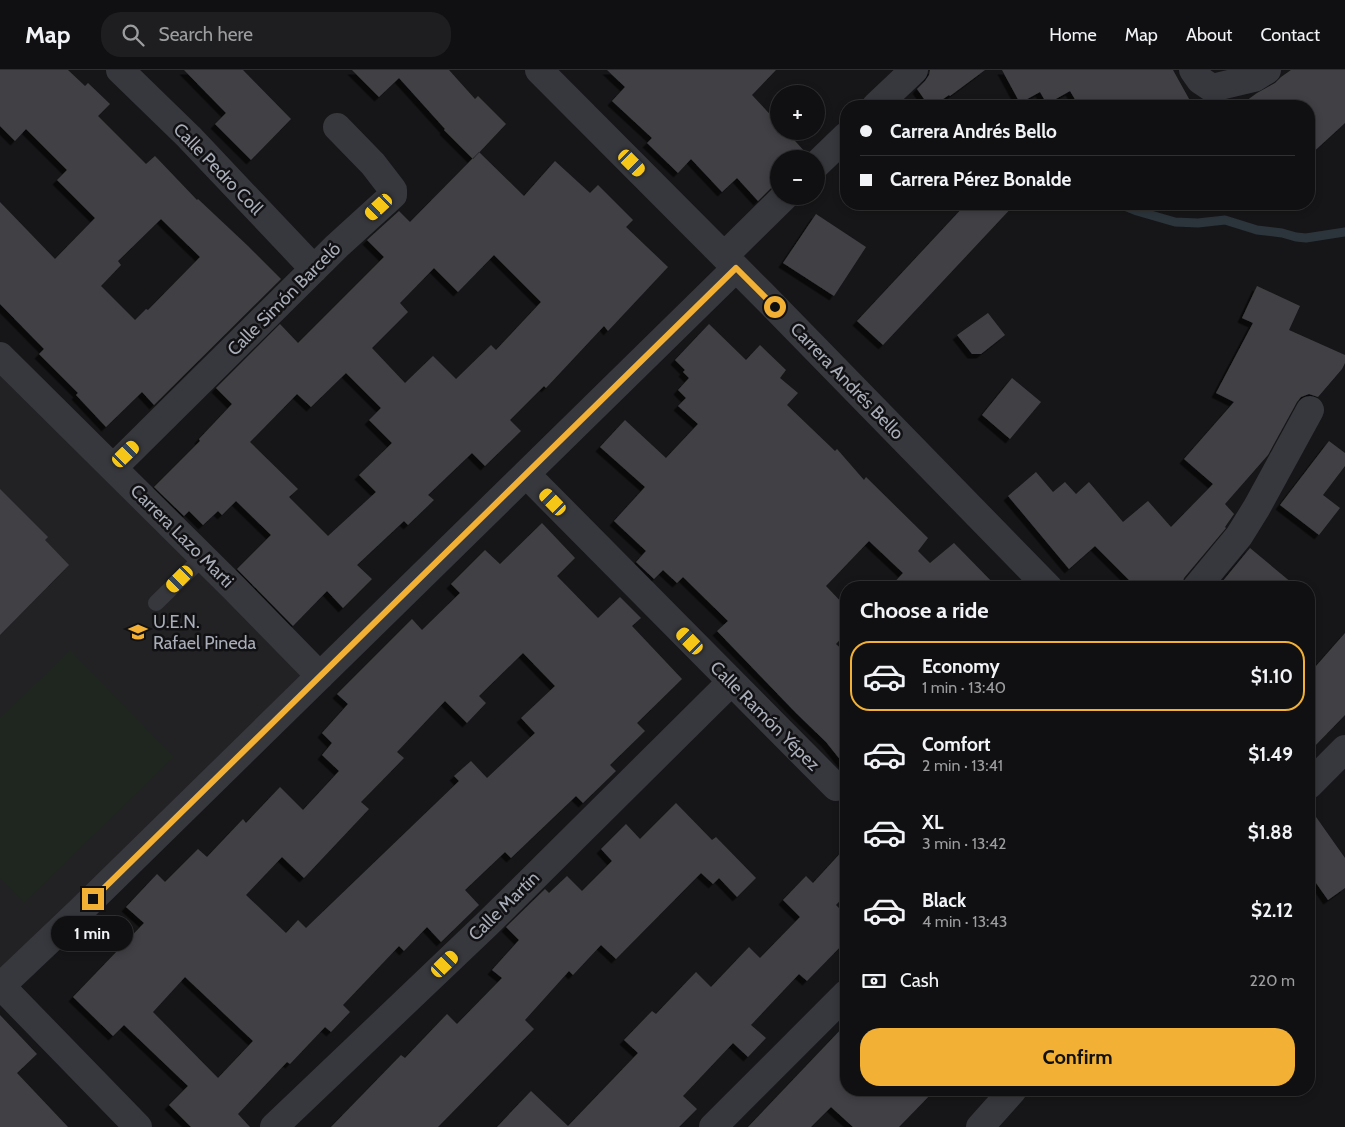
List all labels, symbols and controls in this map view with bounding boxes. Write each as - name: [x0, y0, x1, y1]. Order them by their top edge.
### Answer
- search box: [101, 12, 451, 57]
- text: Map: [25, 20, 71, 49]
- icon: search: [119, 21, 147, 49]
- text: Search here: [159, 23, 253, 46]
- text: Home: [1049, 24, 1097, 46]
- text: Map: [1125, 24, 1158, 46]
- text: About: [1186, 24, 1232, 46]
- text: Contact: [1260, 24, 1320, 46]
- map controls: [770, 85, 825, 205]
- button: +: [770, 85, 825, 140]
- street label: Calle Pedro Coll: [169, 118, 268, 220]
- text: Carrera Andrés Bello: [890, 120, 1057, 143]
- car: [616, 147, 647, 179]
- button: −: [770, 150, 825, 205]
- text: Carrera Pérez Bonalde: [890, 168, 1071, 191]
- car: [362, 191, 395, 223]
- street label: Calle Simón Barceló: [223, 238, 345, 360]
- route start: [764, 296, 786, 318]
- street label: Carrera Andrés Bello: [786, 318, 908, 444]
- car: [109, 438, 142, 470]
- street label: Carrera Lazo Marti: [126, 480, 238, 592]
- car: [537, 486, 568, 518]
- car: [164, 563, 195, 595]
- text: Choose a ride: [860, 597, 989, 624]
- place label: U.E.N. Rafael Pineda: [153, 611, 257, 654]
- school or university icon: U.E.N. Rafael Pineda: [127, 621, 149, 643]
- car: [674, 625, 705, 657]
- icon: car: [862, 654, 907, 699]
- text: Economy: [922, 655, 1000, 678]
- street label: Calle Ramón Yépez: [706, 657, 825, 776]
- text: $1.10: [1251, 665, 1293, 688]
- text: 1 min · 13:40: [922, 678, 1006, 697]
- icon: car: [862, 732, 907, 777]
- text: Comfort: [922, 733, 991, 756]
- text: $1.49: [1248, 743, 1293, 766]
- text: 2 min · 13:41: [922, 756, 1003, 775]
- icon: car: [862, 810, 907, 855]
- text: XL: [922, 811, 943, 834]
- text: $1.88: [1248, 821, 1293, 844]
- text: 3 min · 13:42: [922, 834, 1006, 853]
- street label: Calle Martín: [464, 867, 544, 945]
- route end: [82, 888, 104, 910]
- icon: car: [862, 888, 907, 933]
- text: Black: [922, 889, 966, 912]
- text: $2.12: [1251, 899, 1293, 922]
- text: 4 min · 13:43: [922, 912, 1007, 931]
- callout: 1 min: [52, 916, 134, 952]
- text: 1 min: [74, 924, 110, 943]
- car: [428, 948, 461, 980]
- icon: cash: [860, 967, 888, 995]
- text: Cash: [900, 969, 939, 992]
- text: 220 m: [1249, 971, 1295, 990]
- button: Confirm: [860, 1028, 1295, 1086]

